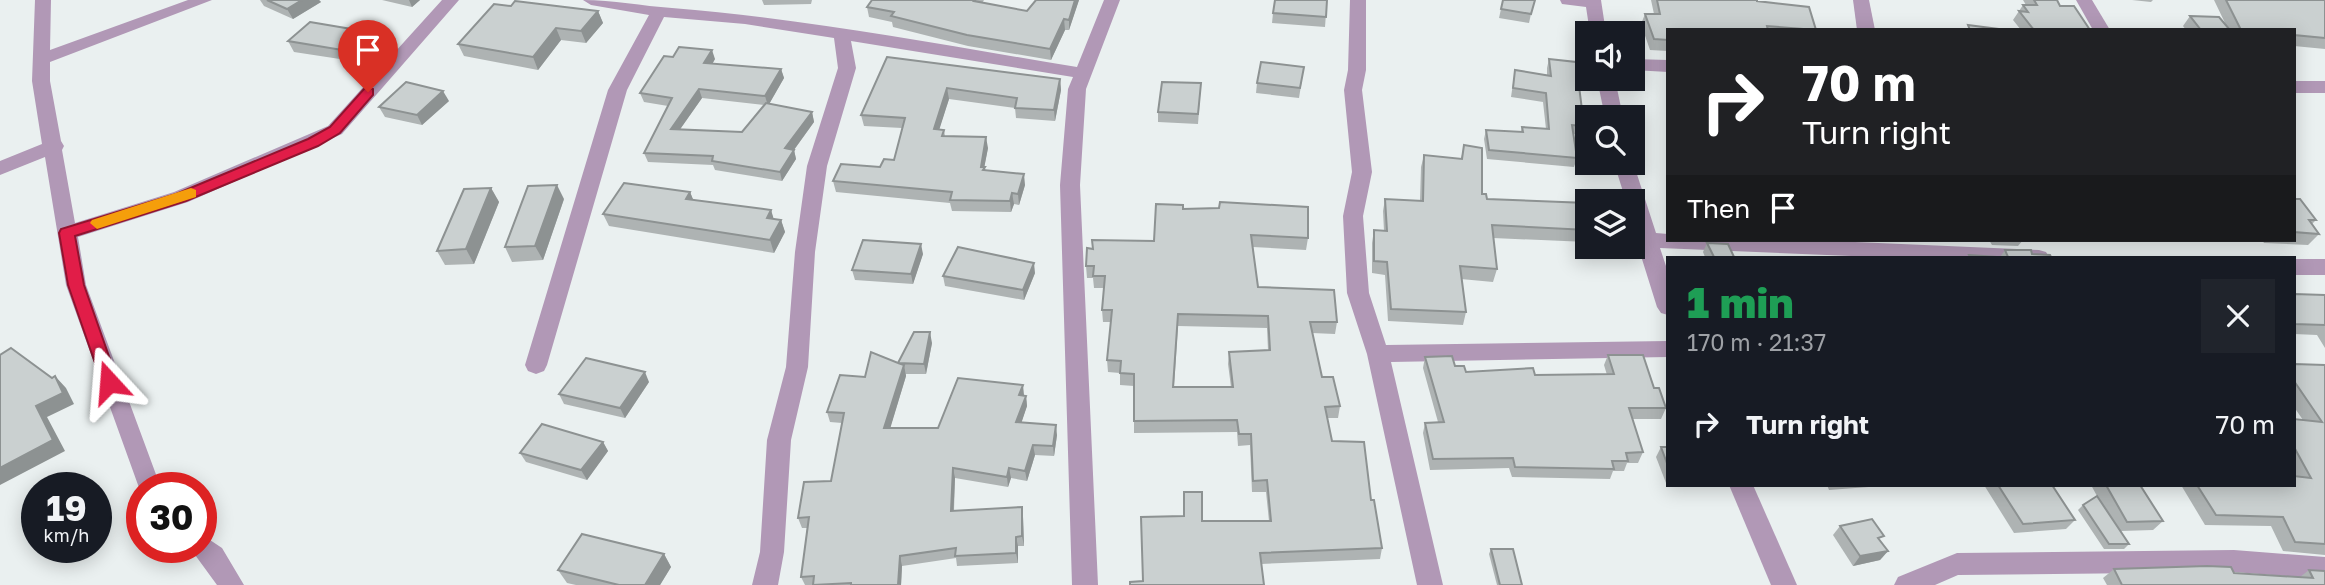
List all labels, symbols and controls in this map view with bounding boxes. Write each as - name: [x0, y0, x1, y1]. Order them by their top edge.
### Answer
- pin: [338, 20, 398, 92]
- map controls: [1575, 21, 1645, 259]
- button: sound: [1575, 21, 1645, 91]
- icon: arrive: [349, 31, 387, 69]
- text: 70 m: [1802, 53, 1916, 112]
- icon: right: [1687, 56, 1778, 147]
- button: search: [1575, 105, 1645, 175]
- text: Turn right: [1802, 113, 1951, 151]
- button: layers: [1575, 189, 1645, 259]
- icon: arrive: [1764, 189, 1802, 227]
- text: Then: [1687, 193, 1750, 224]
- text: 1 min: [1687, 277, 1794, 327]
- button: close: [2201, 279, 2275, 353]
- text: 170 m · 21:37: [1687, 328, 1826, 356]
- position arrow: [72, 345, 146, 419]
- icon: right: [1687, 405, 1725, 443]
- text: Turn right: [1746, 409, 1869, 440]
- text: 70 m: [2216, 409, 2275, 440]
- speed limit sign: 30: [126, 472, 217, 563]
- text: 19: [46, 487, 87, 529]
- text: km/h: [44, 524, 89, 546]

